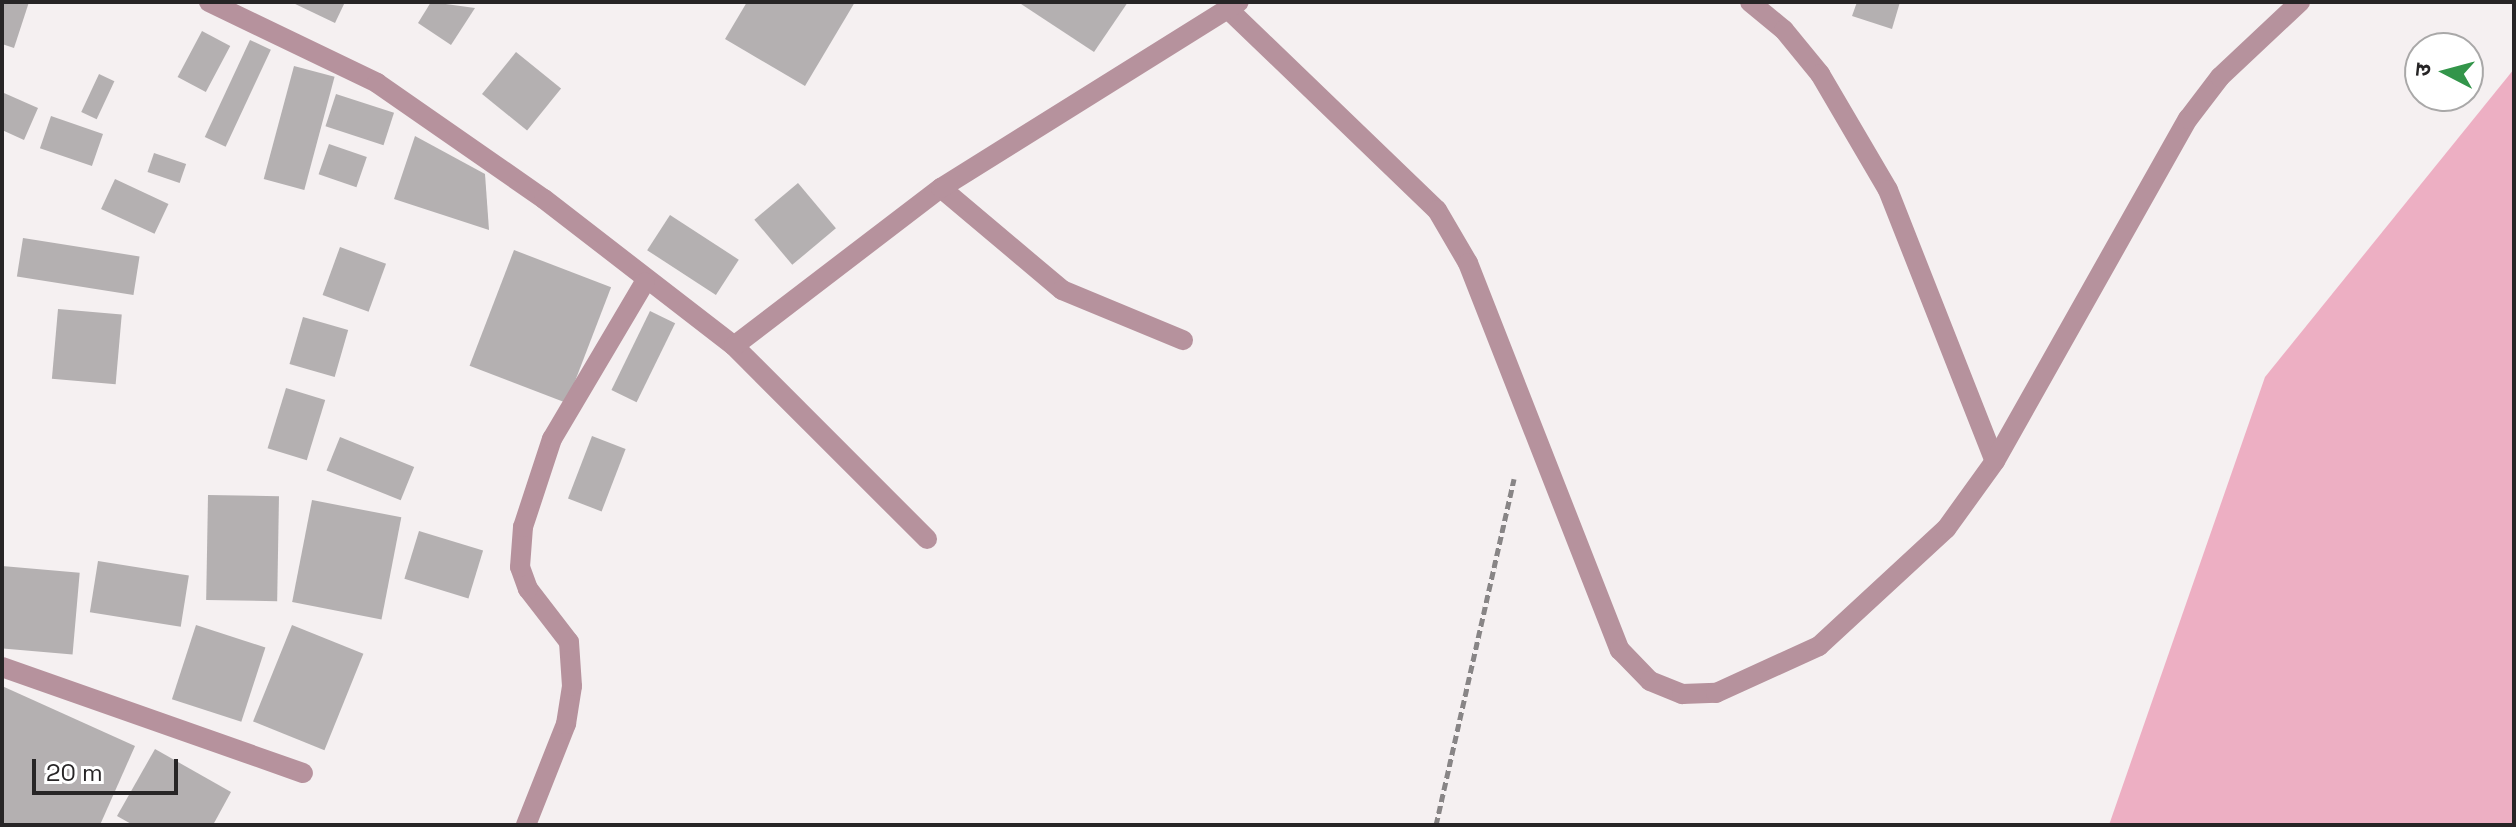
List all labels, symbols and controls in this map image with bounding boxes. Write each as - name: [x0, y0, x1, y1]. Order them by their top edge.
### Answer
- north arrow: [2404, 32, 2484, 112]
- text: उ: [2408, 62, 2437, 78]
- scale bar: [36, 743, 182, 793]
- text: 20 m: [46, 757, 103, 788]

